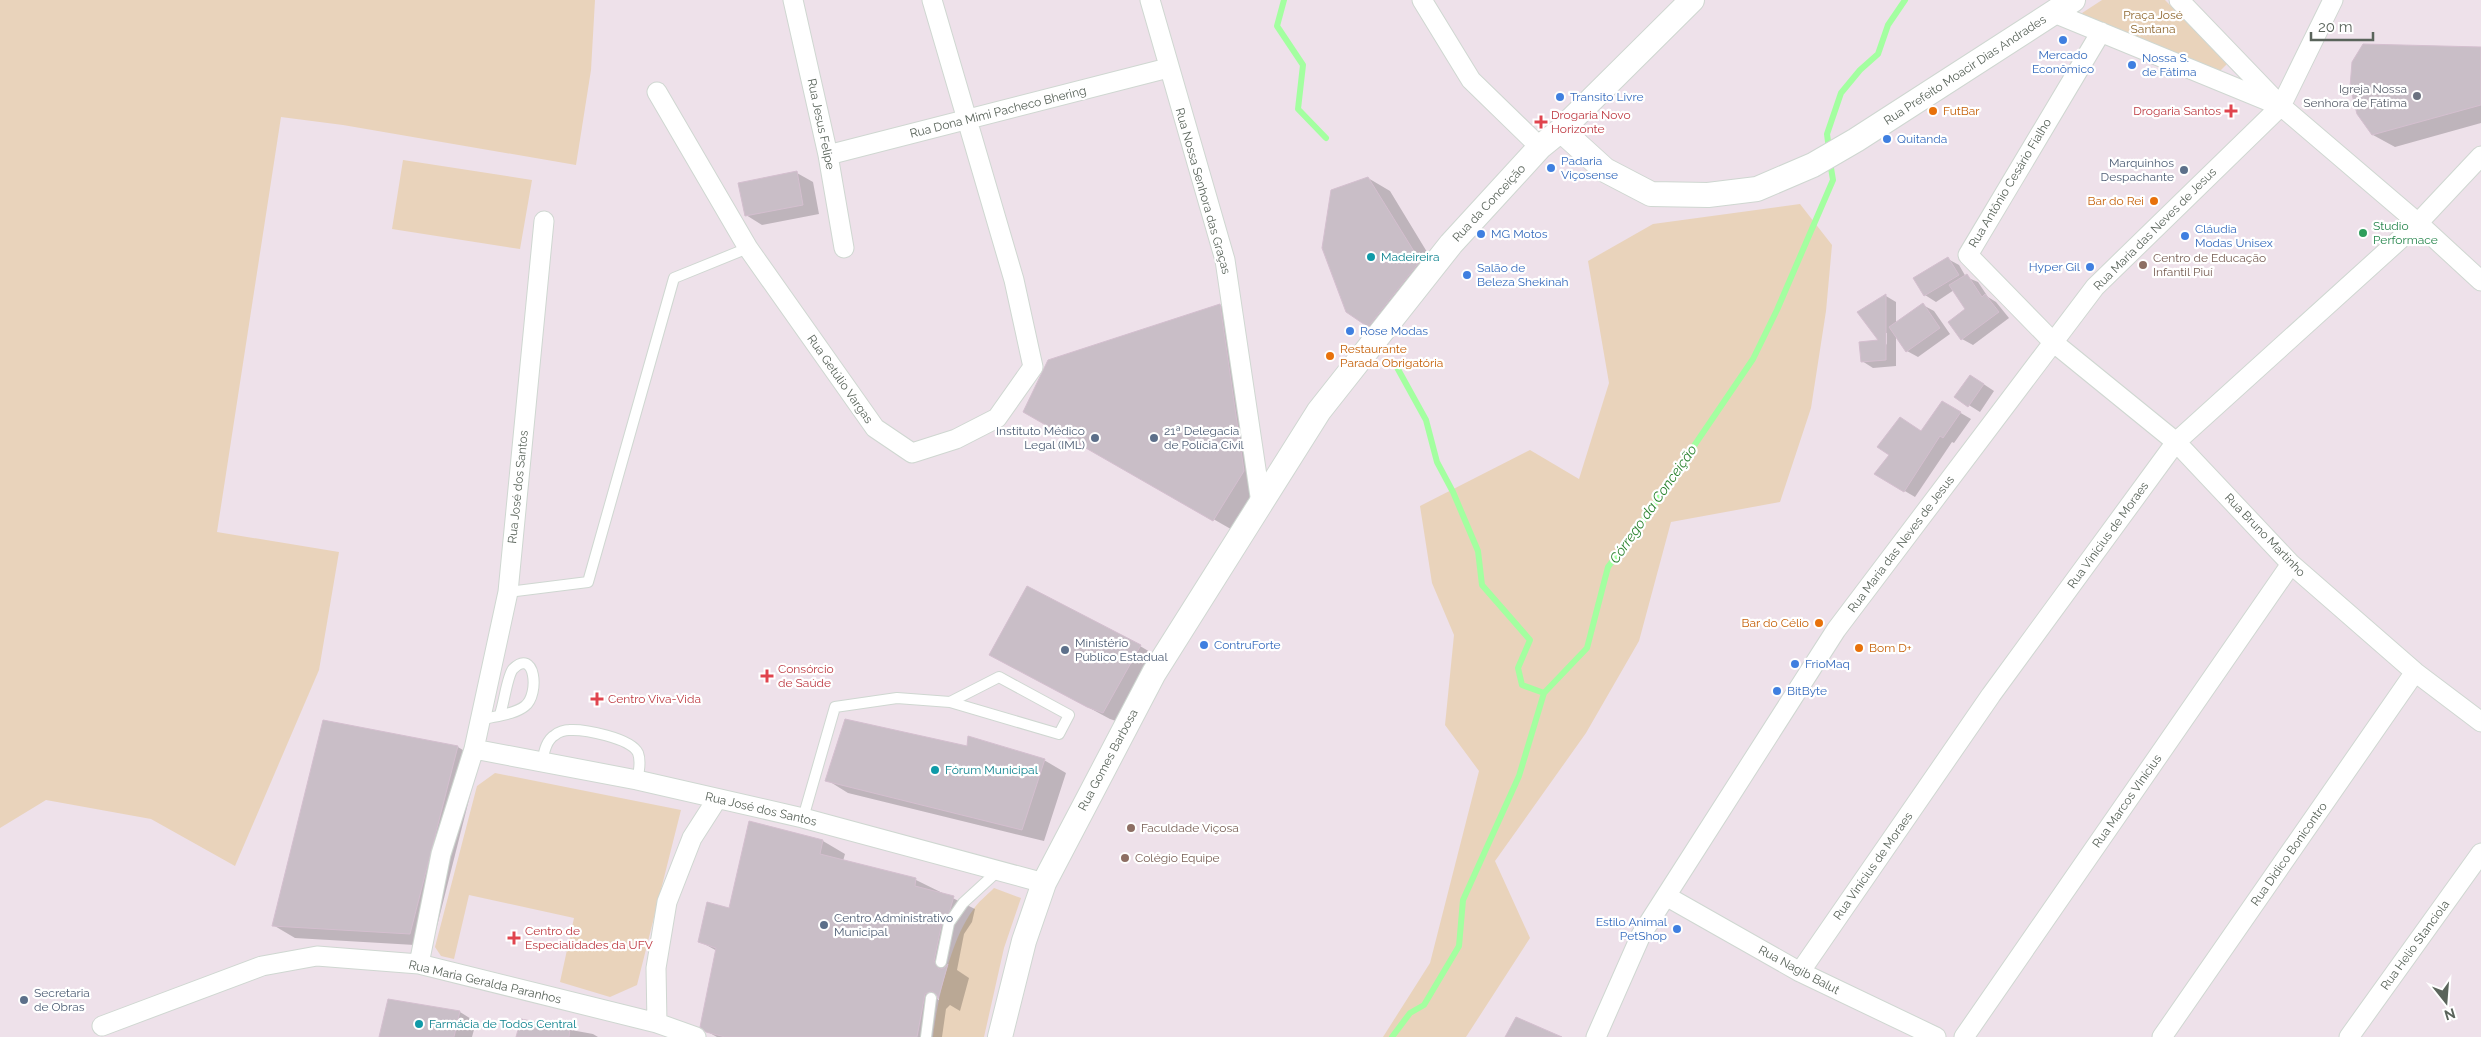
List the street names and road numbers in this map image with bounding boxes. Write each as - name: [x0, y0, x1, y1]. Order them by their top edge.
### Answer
- street label: Rua Prefeito Moacir Dias Andrades: [1881, 12, 2049, 128]
- street label: Rua Jesus Felipe: [805, 77, 837, 171]
- street label: Rua Dona Mimi Pacheco Bhering: [908, 83, 1088, 141]
- street label: Rua Nossa Senhora das Graças: [1173, 106, 1234, 276]
- street label: Rua Antônio Cesário Fialho: [1966, 116, 2054, 250]
- street label: Rua da Conceição: [1450, 162, 1528, 244]
- street label: Rua Maria das Neves de Jesus: [2091, 165, 2219, 293]
- street label: Rua Getúlio Vargas: [804, 332, 876, 426]
- street label: Rua José dos Santos: [505, 429, 531, 544]
- street label: Rua Maria das Neves de Jesus: [1845, 473, 1957, 615]
- street label: Rua Vinícius de Moraes: [2065, 479, 2151, 591]
- street label: Rua Bruno Martinho: [2222, 491, 2308, 579]
- street label: Rua Gomes Barbosa: [1075, 707, 1141, 813]
- street label: Rua Marcos VInícius: [2090, 752, 2165, 850]
- street label: Rua José dos Santos: [704, 789, 818, 829]
- street label: Rua Didico Bonicontro: [2248, 800, 2330, 908]
- street label: Rua Vinícius de Moraes: [1830, 809, 1916, 923]
- street label: Rua Helio Stanciola: [2378, 898, 2452, 992]
- street label: Rua Nagib Balut: [1756, 943, 1842, 997]
- street label: Rua Maria Geralda Paranhos: [407, 958, 563, 1006]

